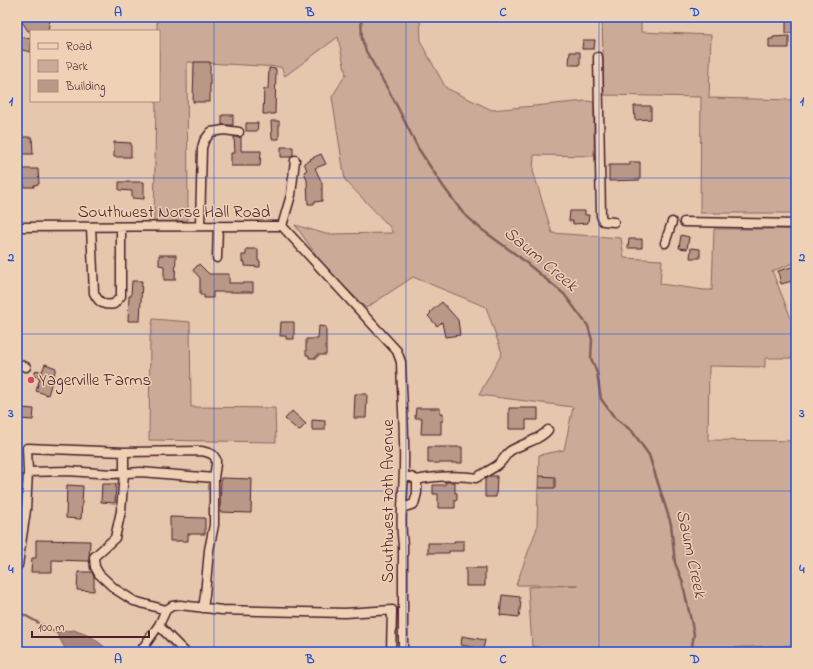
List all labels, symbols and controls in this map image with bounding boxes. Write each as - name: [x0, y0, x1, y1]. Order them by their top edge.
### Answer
- text: A: [114, 3, 122, 22]
- text: B: [305, 3, 315, 22]
- text: C: [499, 3, 507, 22]
- text: D: [689, 3, 700, 22]
- legend: [30, 30, 160, 102]
- text: Road: [66, 38, 92, 56]
- text: Park: [66, 58, 88, 76]
- text: Building: [65, 78, 105, 97]
- text: 1: [9, 92, 14, 111]
- text: 1: [800, 92, 805, 111]
- street label: Southwest Norse Hall Road: [78, 200, 271, 225]
- water label: Saum Creek: [497, 221, 583, 299]
- text: 2: [7, 248, 15, 267]
- text: 2: [798, 248, 806, 267]
- place label: Yagerville Farms: [39, 368, 151, 395]
- marker: Yagerville Farms: [26, 375, 36, 385]
- text: 3: [7, 404, 14, 423]
- text: 3: [798, 404, 805, 423]
- street label: Southwest 70th Avenue: [376, 419, 401, 583]
- water label: Saum Creek: [668, 508, 712, 602]
- text: 4: [7, 560, 14, 579]
- text: 4: [798, 560, 805, 579]
- scale bar: [32, 613, 149, 639]
- text: 100 m: [38, 619, 65, 637]
- text: A: [114, 650, 122, 669]
- text: B: [305, 650, 315, 669]
- text: C: [499, 650, 507, 669]
- text: D: [689, 650, 700, 669]

